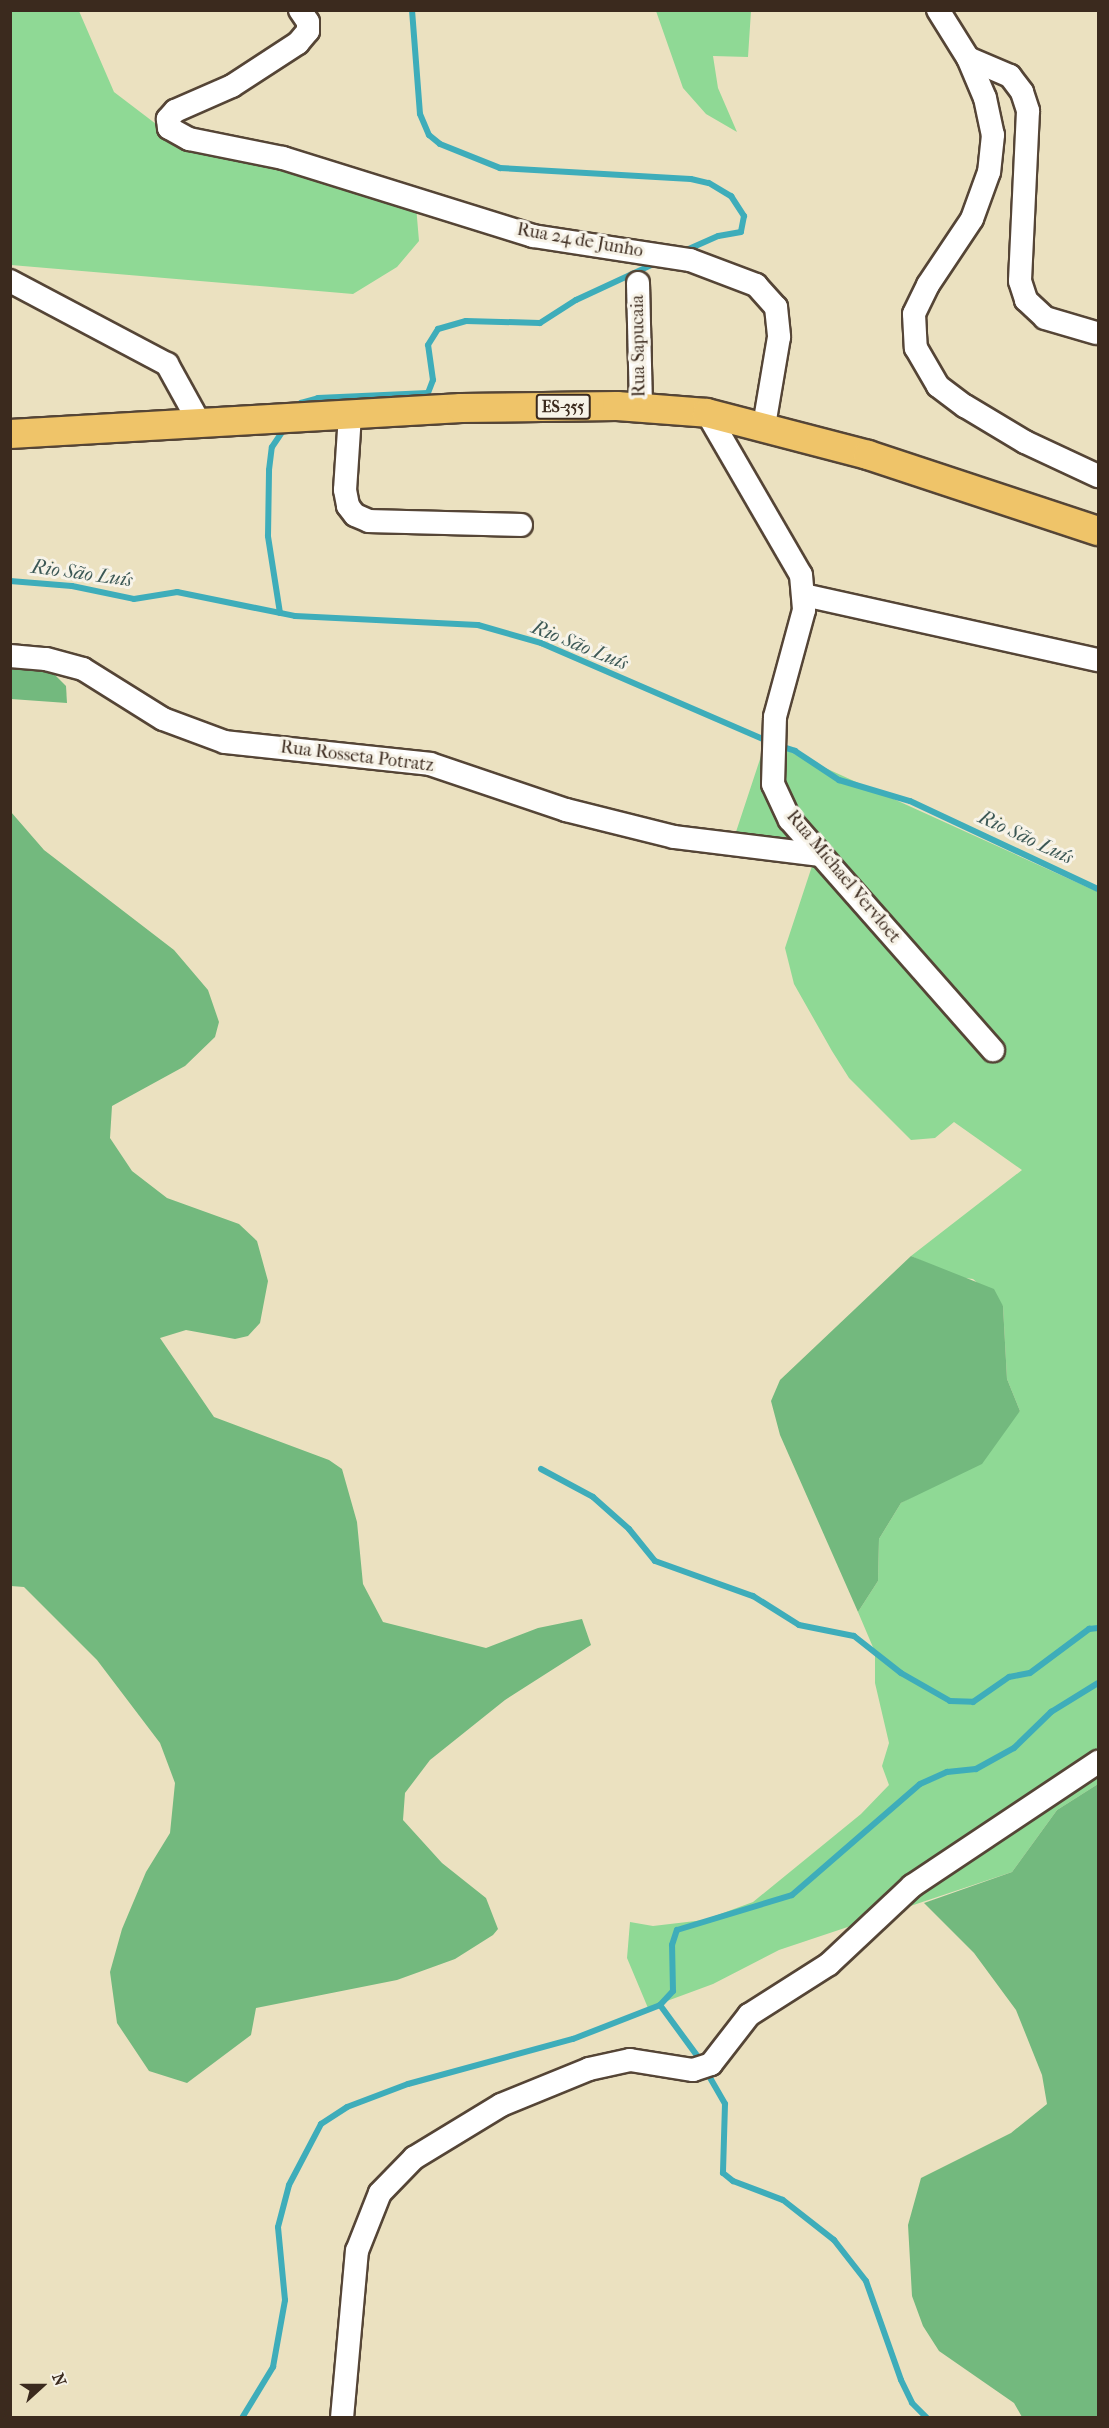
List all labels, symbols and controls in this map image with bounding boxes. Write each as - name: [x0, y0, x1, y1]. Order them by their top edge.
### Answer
- street label: Rua 24 de Junho: [515, 219, 645, 263]
- street label: Rua Sapucaia: [627, 295, 651, 397]
- road number: ES-355: [534, 394, 592, 420]
- water label: Rio São Luís: [30, 554, 134, 592]
- water label: Rio São Luís: [528, 615, 632, 675]
- street label: Rua Rosseta Potratz: [279, 737, 435, 777]
- water label: Rio São Luís: [975, 805, 1077, 869]
- street label: Rua Michael Vervloet: [781, 806, 905, 948]
- north arrow: [12, 2356, 72, 2416]
- text: N: [48, 2370, 70, 2388]

